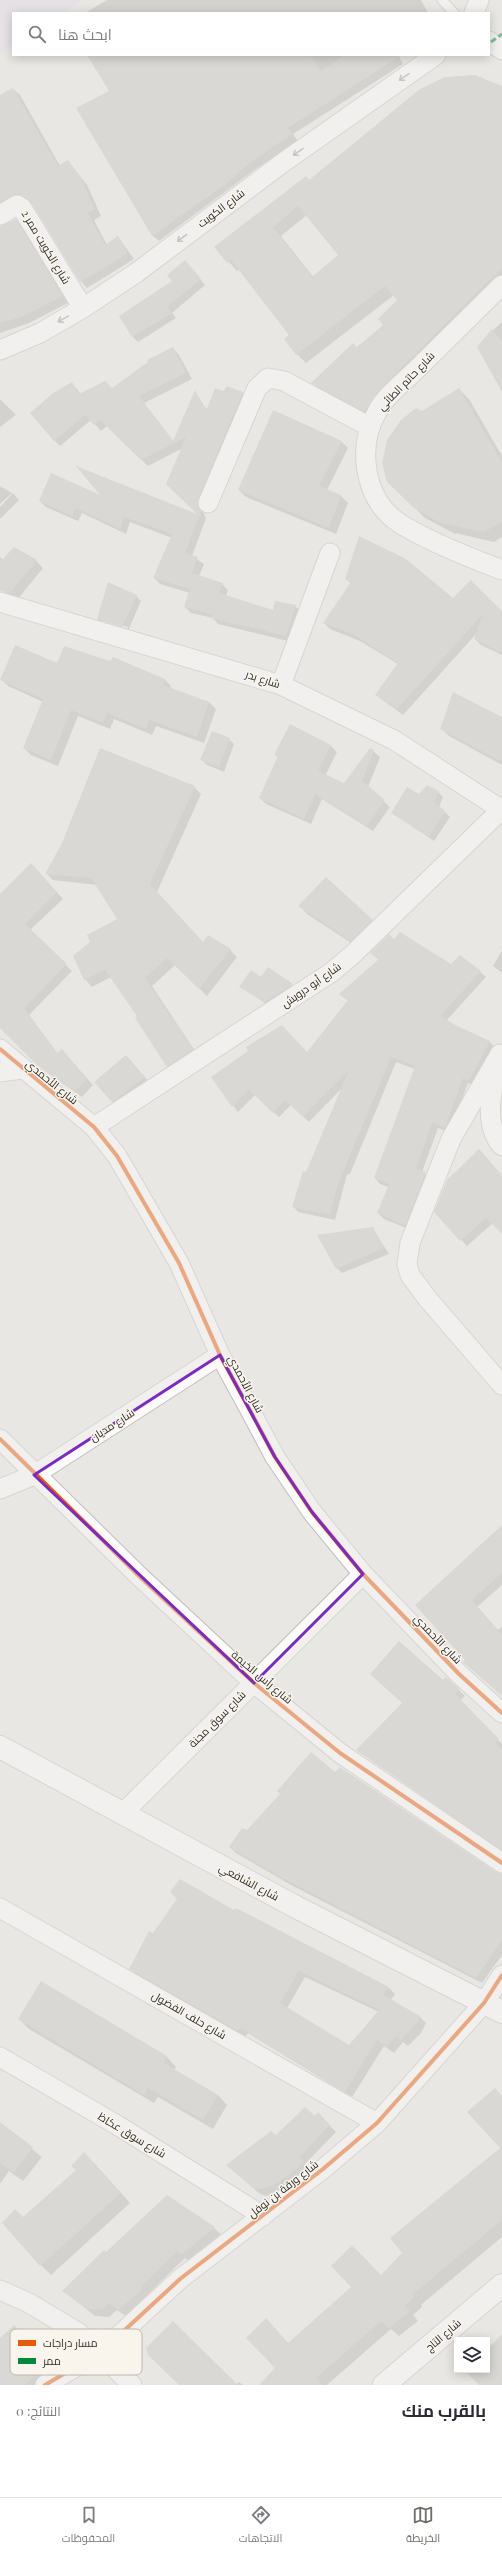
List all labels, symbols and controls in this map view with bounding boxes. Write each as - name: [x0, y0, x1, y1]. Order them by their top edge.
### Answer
- search box: [12, 12, 490, 56]
- icon: search: [26, 23, 48, 45]
- text: ابحث هنا: [58, 24, 112, 44]
- one-way arrow: [399, 73, 410, 82]
- one-way arrow: [292, 148, 303, 156]
- street label: شارع الكويت: [194, 185, 248, 231]
- street label: شارع الكويت ممر 2: [17, 207, 75, 287]
- one-way arrow: [177, 234, 188, 242]
- one-way arrow: [58, 316, 70, 324]
- street label: شارع حاتم الطائي: [374, 348, 439, 415]
- street label: شارع بدر: [243, 666, 282, 692]
- street label: شارع أبو درويش: [278, 958, 344, 1012]
- street label: شارع الأحمدي: [22, 1056, 82, 1109]
- street label: شارع الأحمدي: [223, 1352, 268, 1416]
- street label: شارع مديان: [86, 1405, 138, 1445]
- street label: شارع الأحمدي: [410, 1611, 466, 1668]
- street label: شارع رأس الخيمة: [228, 1647, 296, 1707]
- street label: شارع سوق مجنة: [185, 1687, 249, 1751]
- street label: شارع الشافعي: [216, 1859, 282, 1905]
- street label: شارع حلف الفضول: [149, 1987, 229, 2043]
- street label: شارع سوق عكاظ: [95, 2108, 169, 2162]
- street label: شارع ورقة بن نوفل: [244, 2156, 322, 2222]
- street label: شارع التاج: [422, 2315, 464, 2355]
- legend: [10, 2329, 142, 2375]
- text: مسار دراجات: [43, 2335, 98, 2350]
- map controls: [454, 2337, 490, 2373]
- button: layers: [454, 2337, 490, 2373]
- text: ممر: [42, 2353, 61, 2368]
- text: بالقرب منك: [402, 2399, 486, 2421]
- text: النتائج: 0: [16, 2402, 61, 2419]
- tab: المحفوظات: [62, 2504, 115, 2548]
- tab: الاتجاهات: [239, 2504, 282, 2548]
- tab: الخريطة: [406, 2504, 440, 2548]

